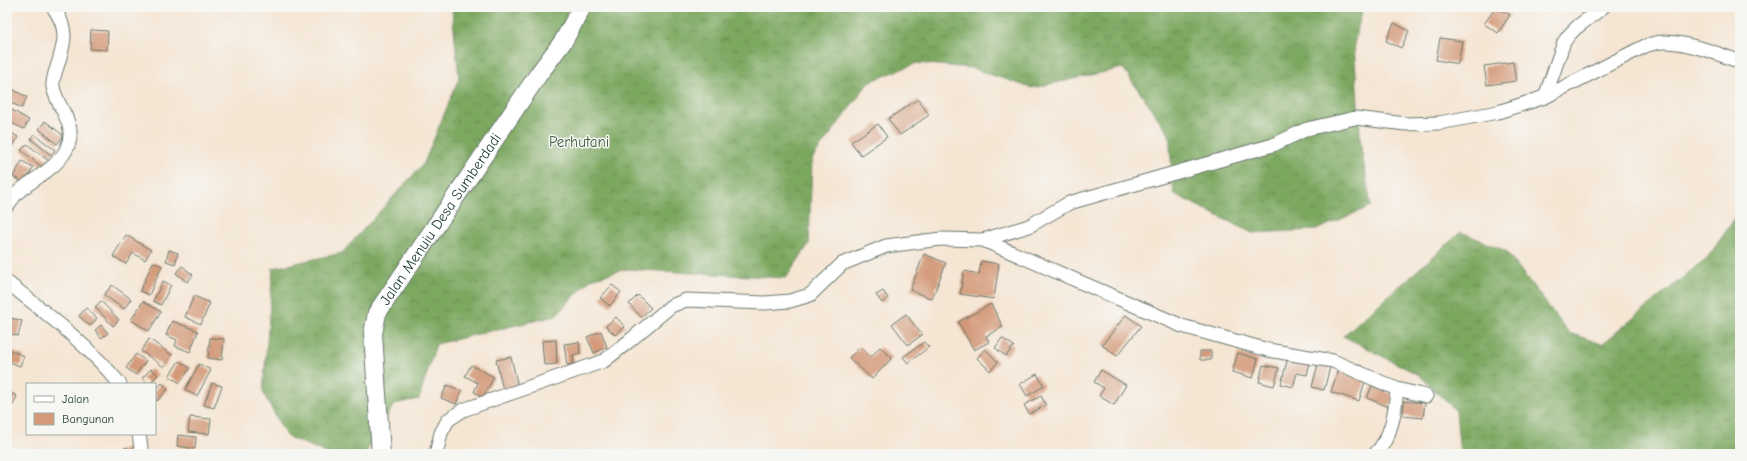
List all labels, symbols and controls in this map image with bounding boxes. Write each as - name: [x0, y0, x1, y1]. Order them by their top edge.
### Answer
- street label: Jalan Menuiu Desa Sumberdadi: [376, 130, 505, 308]
- park label: Perhutani: [549, 133, 609, 151]
- legend: [26, 383, 156, 435]
- text: Jalan: [62, 392, 89, 406]
- text: Bangunan: [62, 412, 114, 426]

